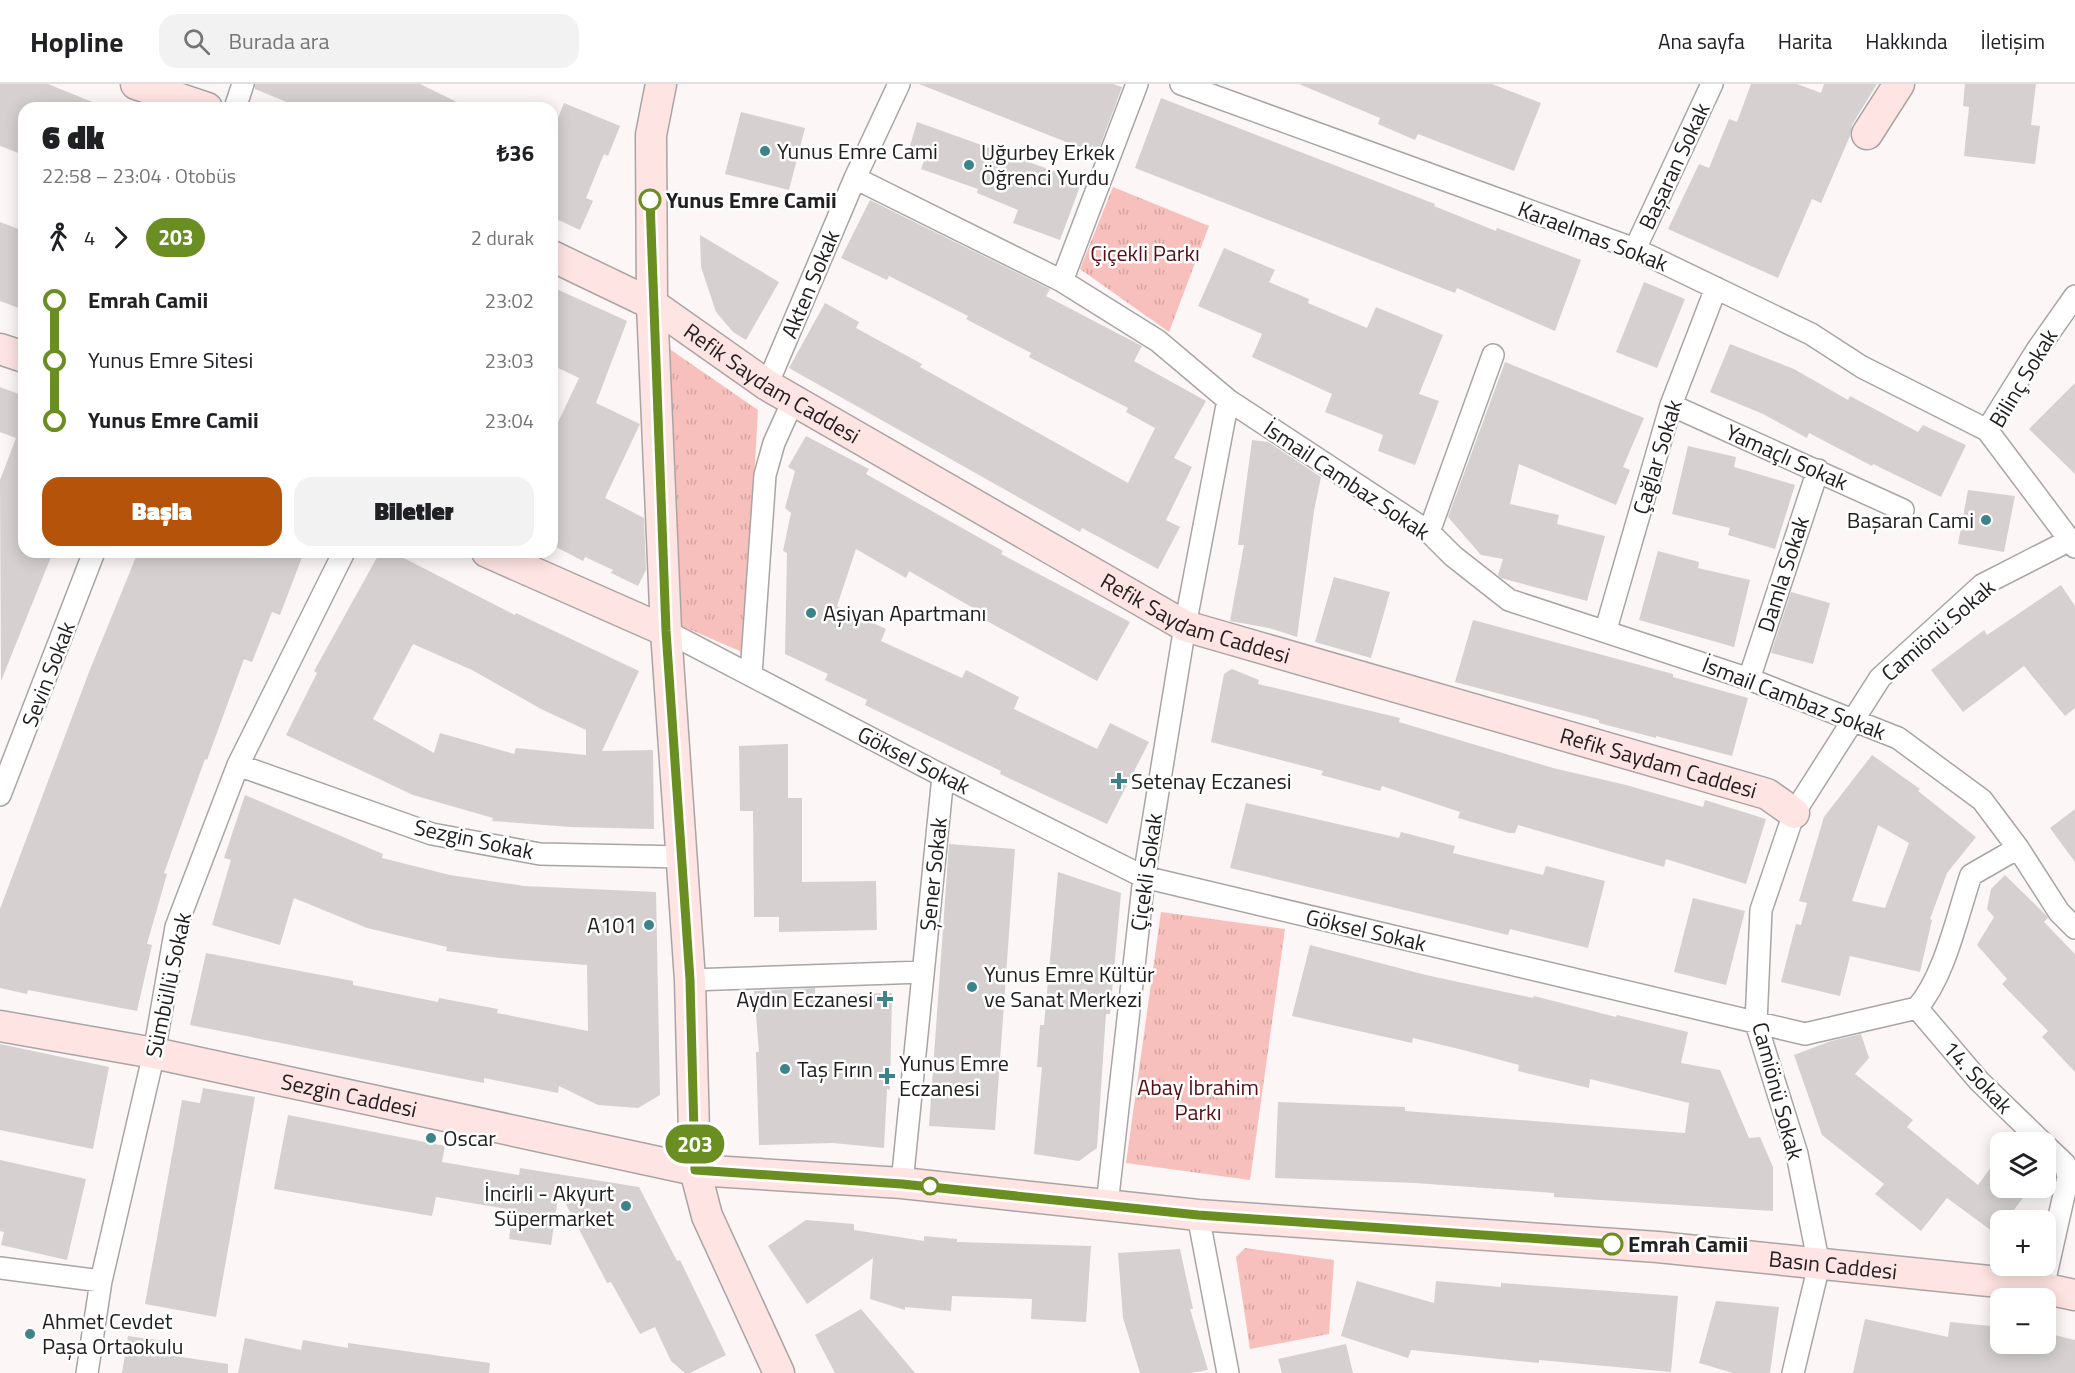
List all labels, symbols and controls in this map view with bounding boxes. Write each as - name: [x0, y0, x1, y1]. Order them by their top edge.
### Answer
- search box: [159, 14, 579, 68]
- text: Hopline: [30, 20, 123, 63]
- text: Burada ara: [228, 24, 330, 58]
- icon: search: [180, 25, 213, 58]
- text: Ana sayfa: [1658, 25, 1745, 57]
- text: Harita: [1778, 25, 1832, 57]
- text: Hakkında: [1865, 25, 1948, 57]
- text: İletişim: [1981, 25, 2045, 57]
- street label: Başaran Sokak: [1630, 96, 1718, 235]
- text: 6 dk: [42, 112, 104, 162]
- place label: Yunus Emre Cami: [777, 134, 938, 168]
- place label: Uğurbey Erkek Öğrenci Yurdu: [981, 135, 1116, 194]
- text: ₺36: [497, 136, 534, 170]
- marker: Yunus Emre Cami: [758, 144, 772, 158]
- marker: Uğurbey Erkek Öğrenci Yurdu: [962, 158, 976, 172]
- text: 22:58 – 23:04 · Otobüs: [42, 160, 236, 191]
- place label: Yunus Emre Camii: [666, 183, 837, 217]
- marker: Yunus Emre Camii: [639, 189, 661, 211]
- street label: Karaelmas Sokak: [1513, 192, 1673, 280]
- icon: walk: [42, 221, 75, 254]
- icon: forward: [104, 221, 137, 254]
- text: 203: [158, 221, 193, 253]
- text: 4: [84, 222, 95, 253]
- text: 2 durak: [471, 222, 534, 253]
- street label: Akten Sokak: [772, 224, 848, 343]
- park label: Çiçekli Parkı: [1090, 236, 1200, 270]
- text: Emrah Camii: [88, 283, 208, 317]
- text: 23:02: [485, 285, 534, 316]
- street label: Refik Saydam Caddesi: [677, 314, 867, 452]
- street label: Bilinç Sokak: [1980, 322, 2066, 434]
- text: Yunus Emre Sitesi: [88, 343, 253, 377]
- text: 23:03: [485, 345, 534, 376]
- street label: Çağlar Sokak: [1623, 395, 1691, 519]
- text: Yunus Emre Camii: [88, 403, 259, 437]
- text: 23:04: [485, 405, 534, 436]
- street label: İsmail Cambaz Sokak: [1257, 412, 1437, 549]
- street label: Yamaçlı Sokak: [1720, 415, 1854, 499]
- button: Başla: [42, 477, 282, 546]
- button: Biletler: [294, 477, 534, 546]
- place label: Başaran Cami: [1847, 503, 1974, 537]
- street label: Damla Sokak: [1748, 511, 1818, 636]
- marker: Başaran Cami: [1979, 513, 1993, 527]
- street label: Refik Saydam Caddesi: [1094, 564, 1294, 672]
- street label: Camiönü Sokak: [1873, 570, 2003, 689]
- place label: Aşiyan Apartmanı: [823, 596, 986, 630]
- marker: Aşiyan Apartmanı: [804, 606, 818, 620]
- street label: Sevin Sokak: [12, 616, 84, 732]
- street label: İsmail Cambaz Sokak: [1697, 647, 1891, 749]
- street label: Göksel Sokak: [852, 717, 977, 803]
- street label: Refik Saydam Caddesi: [1556, 718, 1761, 807]
- place label: Setenay Eczanesi: [1131, 764, 1292, 798]
- marker: Setenay Eczanesi: [1112, 774, 1126, 788]
- street label: Sezgin Sokak: [411, 810, 537, 868]
- street label: Çiçekli Sokak: [1121, 811, 1171, 933]
- street label: Şener Sokak: [910, 815, 956, 932]
- street label: Göksel Sokak: [1302, 900, 1430, 960]
- place label: A101: [587, 908, 637, 942]
- street label: Sümbüllü Sokak: [136, 909, 200, 1061]
- marker: A101: [642, 918, 656, 932]
- place label: Yunus Emre Kültür ve Sanat Merkezi: [984, 957, 1155, 1016]
- marker: Yunus Emre Kültür ve Sanat Merkezi: [965, 980, 979, 994]
- place label: Aydın Eczanesi: [736, 982, 873, 1016]
- marker: Aydın Eczanesi: [878, 992, 892, 1006]
- street label: Camiönü Sokak: [1743, 1018, 1813, 1164]
- street label: 14. Sokak: [1935, 1033, 2021, 1122]
- place label: Yunus Emre Eczanesi: [899, 1046, 1009, 1105]
- place label: Taş Fırın: [797, 1052, 873, 1086]
- marker: Taş Fırın: [778, 1062, 792, 1076]
- street label: Sezgin Caddesi: [278, 1064, 420, 1126]
- marker: Yunus Emre Eczanesi: [880, 1069, 894, 1083]
- park label: Abay İbrahim Parkı: [1137, 1070, 1259, 1129]
- place label: Oscar: [443, 1121, 496, 1155]
- line badge: 203: [660, 1124, 730, 1164]
- text: 203: [677, 1128, 713, 1160]
- marker: Oscar: [424, 1131, 438, 1145]
- map controls: [1990, 1132, 2056, 1354]
- button: layers: [1990, 1132, 2056, 1198]
- place label: İncirli - Akyurt Süpermarket: [484, 1176, 614, 1235]
- unlabelled marker: [921, 1177, 939, 1195]
- marker: İncirli - Akyurt Süpermarket: [619, 1199, 633, 1213]
- button: +: [1990, 1210, 2056, 1276]
- place label: Emrah Camii: [1628, 1227, 1748, 1261]
- marker: Emrah Camii: [1601, 1233, 1623, 1255]
- street label: Basın Caddesi: [1767, 1241, 1899, 1288]
- button: −: [1990, 1288, 2056, 1354]
- place label: Ahmet Cevdet Paşa Ortaokulu: [42, 1304, 184, 1363]
- marker: Ahmet Cevdet Paşa Ortaokulu: [23, 1327, 37, 1341]

